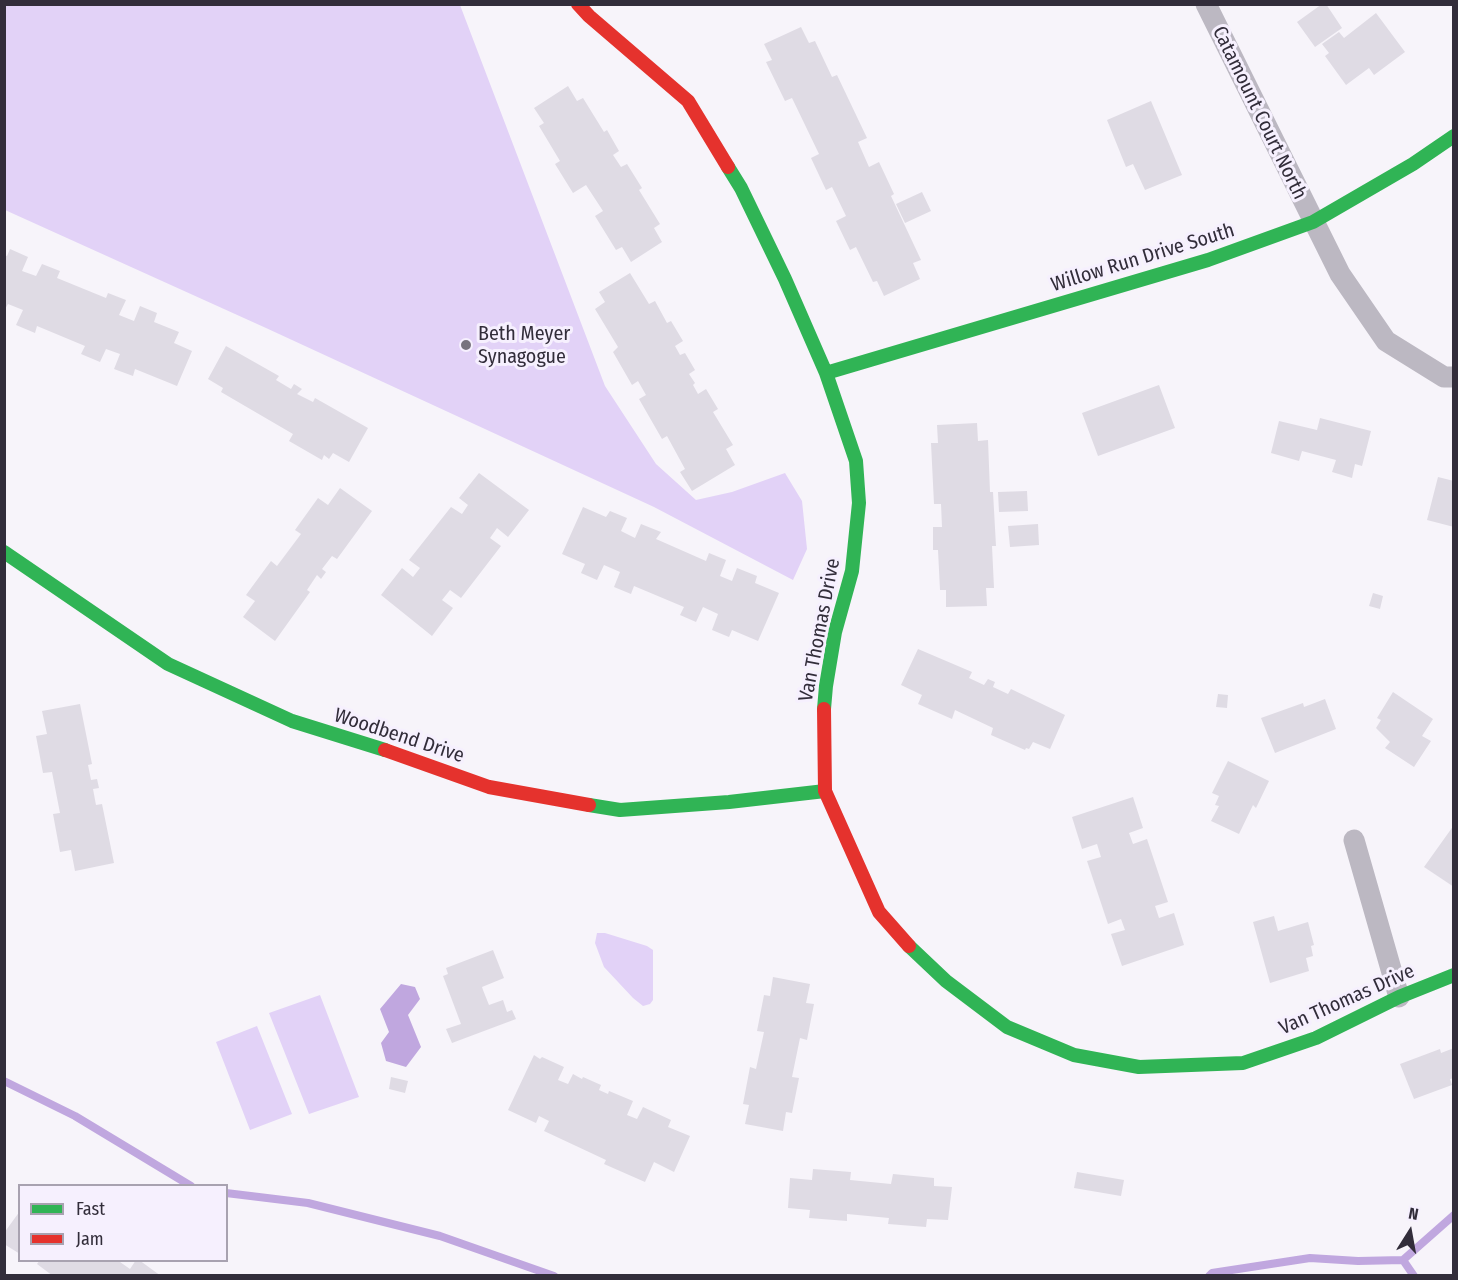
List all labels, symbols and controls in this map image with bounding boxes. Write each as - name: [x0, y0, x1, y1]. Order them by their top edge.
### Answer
- street label: Catamount Court North: [1207, 22, 1311, 204]
- street label: Willow Run Drive South: [1048, 219, 1238, 297]
- place label: Beth Meyer Synagogue: [478, 322, 570, 369]
- marker: Beth Meyer Synagogue: [459, 338, 473, 352]
- street label: Van Thomas Drive: [794, 556, 846, 704]
- street label: Woodbend Drive: [331, 704, 467, 768]
- street label: Van Thomas Drive: [1276, 959, 1418, 1041]
- legend: [18, 1184, 228, 1262]
- text: Fast: [76, 1198, 105, 1220]
- north arrow: [1380, 1202, 1440, 1262]
- text: N: [1407, 1204, 1420, 1224]
- text: Jam: [76, 1228, 104, 1250]

